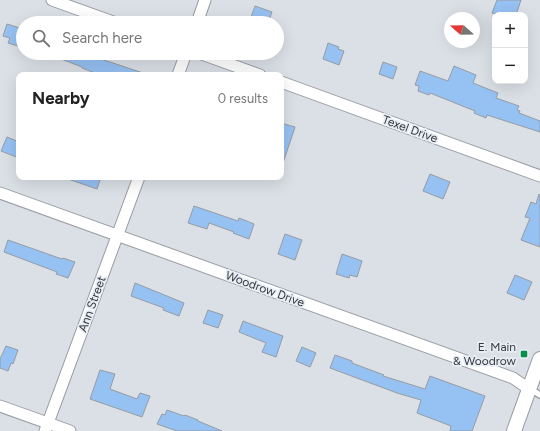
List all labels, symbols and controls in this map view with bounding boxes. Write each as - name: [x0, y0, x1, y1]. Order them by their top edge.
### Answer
- north arrow: [444, 12, 480, 48]
- map controls: [492, 12, 528, 84]
- button: +: [492, 12, 528, 48]
- search box: [16, 16, 284, 60]
- icon: search: [30, 27, 52, 49]
- text: Search here: [62, 29, 142, 47]
- button: −: [492, 48, 528, 84]
- text: Nearby: [32, 88, 90, 108]
- text: 0 results: [218, 91, 268, 106]
- street label: Texel Drive: [380, 113, 440, 146]
- street label: Woodrow Drive: [224, 268, 307, 310]
- street label: Ann Street: [75, 274, 109, 334]
- place label: E. Main & Woodrow: [453, 340, 517, 368]
- marker: E. Main & Woodrow: [519, 349, 529, 359]

